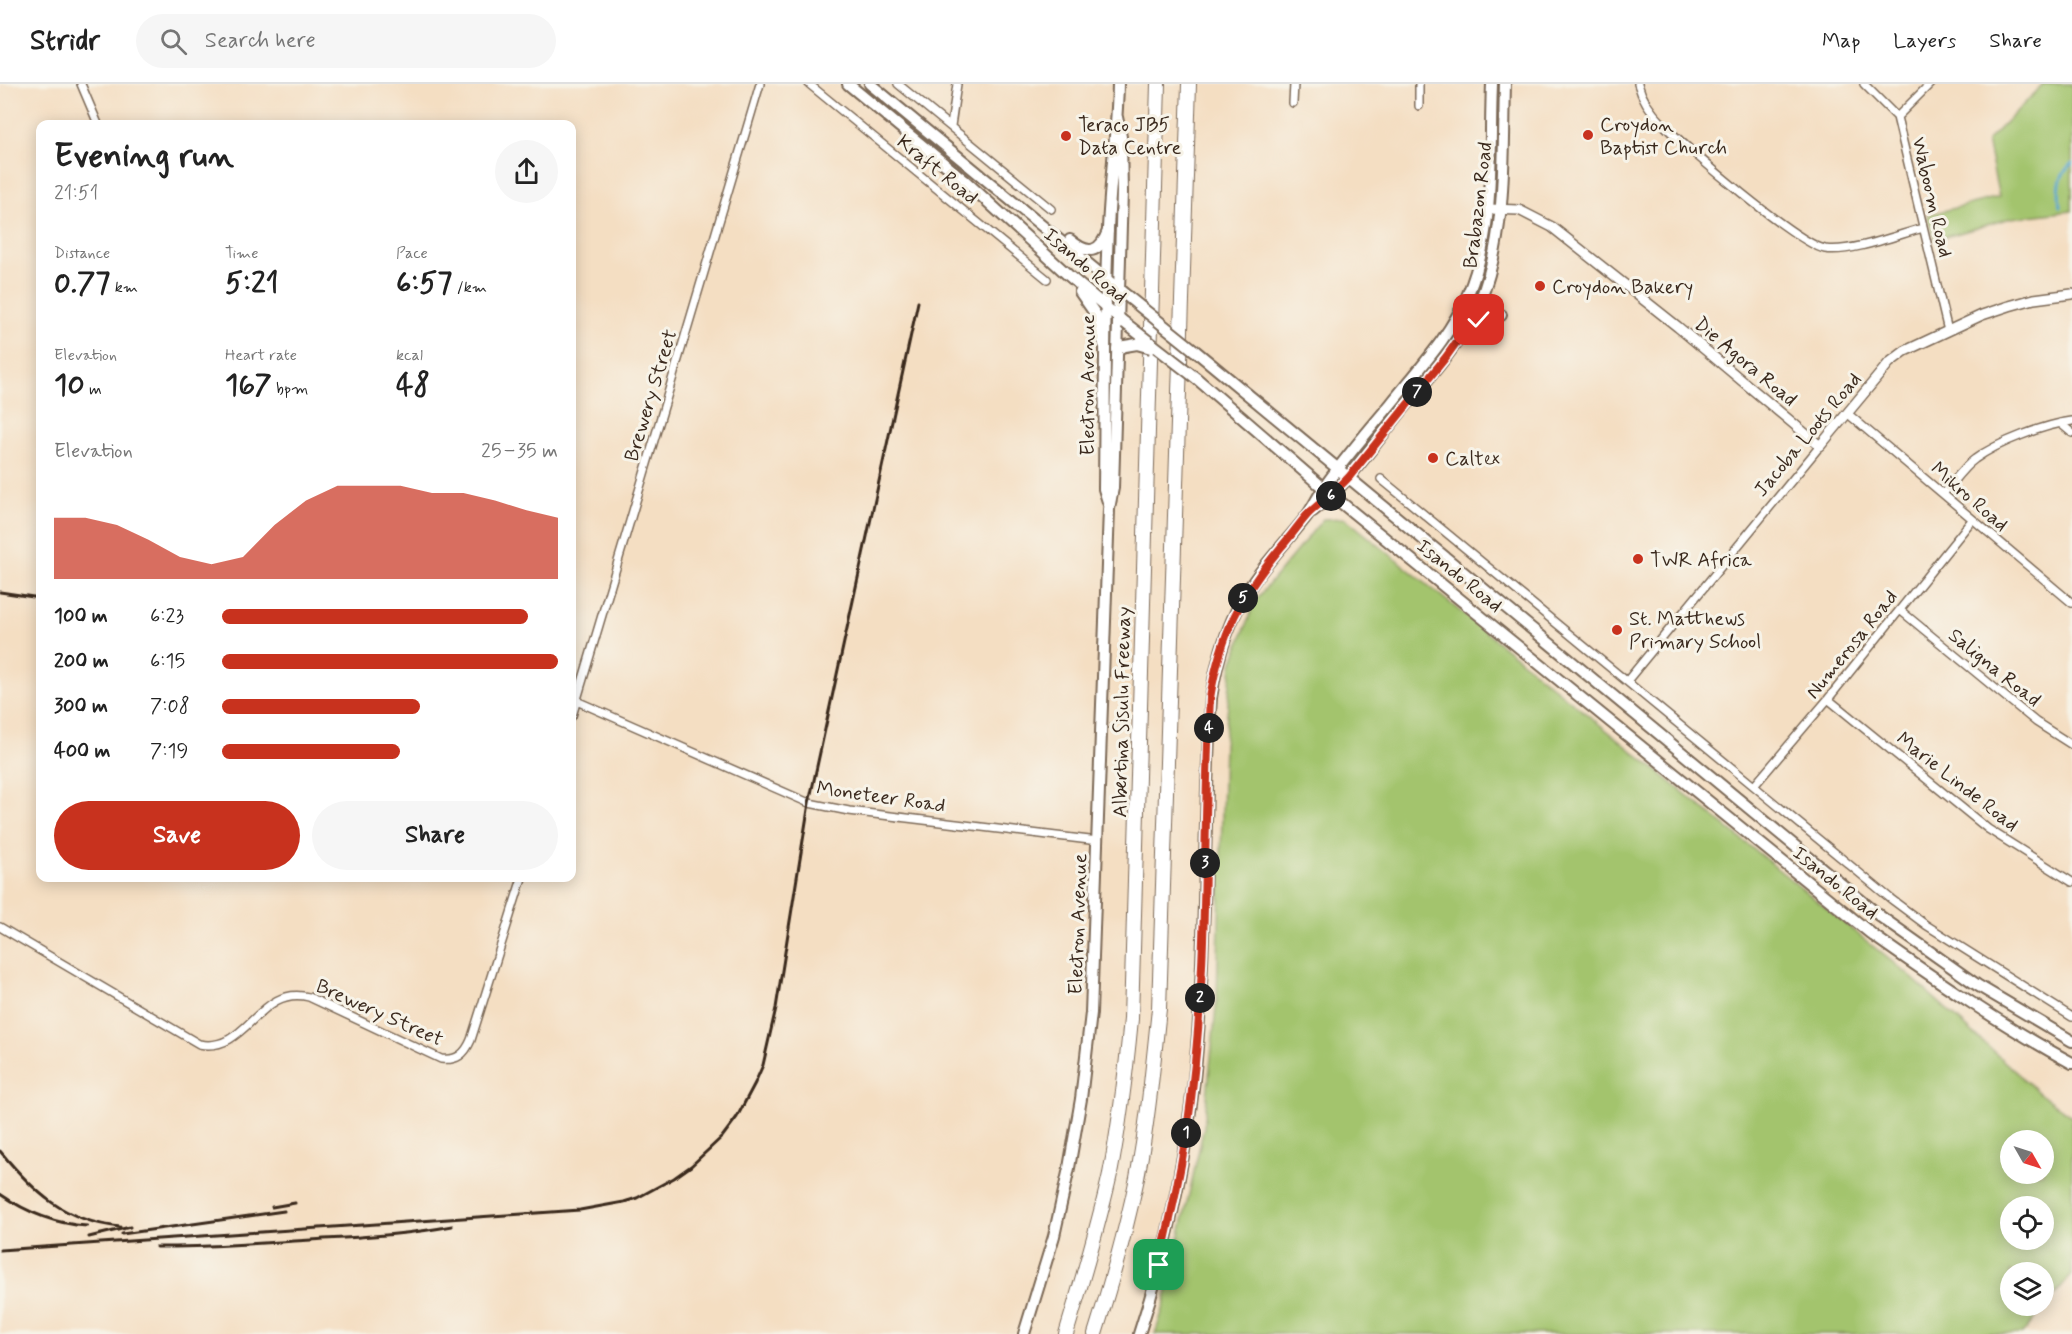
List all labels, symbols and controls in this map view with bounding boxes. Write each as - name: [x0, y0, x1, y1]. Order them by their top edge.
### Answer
- search box: [136, 14, 556, 68]
- text: Stridr: [30, 23, 100, 60]
- icon: search: [157, 25, 190, 58]
- text: Search here: [205, 27, 316, 55]
- text: Map: [1822, 27, 1860, 55]
- text: Layers: [1893, 27, 1956, 55]
- text: Share: [1989, 27, 2042, 55]
- place label: Teraco JB5 Data Centre: [1078, 112, 1181, 162]
- place label: Croydon Baptist Church: [1600, 112, 1727, 162]
- marker: Croydon Baptist Church: [1581, 128, 1595, 142]
- street label: Kraft Road: [891, 129, 983, 211]
- marker: Teraco JB5 Data Centre: [1059, 129, 1073, 143]
- text: Evening run: [54, 135, 234, 179]
- street label: Waboom Road: [1905, 135, 1958, 260]
- button: share: [495, 140, 558, 203]
- street label: Brabazon Road: [1457, 140, 1500, 270]
- text: 21:51: [54, 180, 98, 207]
- street label: Isando Road: [1037, 222, 1133, 310]
- text: Distance: [54, 243, 110, 264]
- text: Time: [225, 243, 259, 264]
- text: Pace: [396, 243, 428, 264]
- text: 0.77: [54, 264, 110, 303]
- text: 5:21: [225, 264, 279, 303]
- text: 6:57: [396, 264, 452, 303]
- place label: Croydon Bakery: [1552, 274, 1693, 301]
- text: km: [110, 277, 138, 298]
- text: /km: [452, 277, 487, 298]
- marker: Croydon Bakery: [1533, 279, 1547, 293]
- pin: [1453, 294, 1504, 345]
- icon: check: [1462, 303, 1495, 336]
- street label: Die Agora Road: [1688, 311, 1802, 413]
- street label: Electron Avenue: [1075, 314, 1102, 456]
- street label: Brewery Street: [619, 326, 684, 465]
- text: Elevation: [54, 345, 117, 366]
- text: Heart rate: [225, 345, 297, 366]
- text: kcal: [396, 345, 423, 366]
- text: 10: [54, 366, 85, 405]
- text: 167: [225, 366, 272, 405]
- text: 48: [396, 366, 430, 405]
- street label: Jacoba Loots Road: [1748, 367, 1868, 503]
- pin: 7: [1402, 377, 1432, 407]
- text: m: [85, 379, 102, 400]
- text: bpm: [272, 379, 308, 400]
- text: 7: [1412, 381, 1422, 402]
- text: Elevation: [54, 438, 133, 465]
- text: 25–35 m: [481, 438, 558, 465]
- place label: Caltex: [1445, 446, 1500, 473]
- marker: Caltex: [1426, 451, 1440, 465]
- street label: Mikro Road: [1924, 456, 2014, 538]
- pin: 6: [1316, 481, 1346, 511]
- text: 6: [1327, 485, 1335, 506]
- street label: Isando Road: [1410, 533, 1508, 619]
- place label: TWR Africa: [1650, 547, 1753, 574]
- marker: TWR Africa: [1631, 552, 1645, 566]
- pin: 5: [1228, 583, 1258, 613]
- street label: Numerosa Road: [1800, 585, 1904, 705]
- text: 5: [1238, 587, 1248, 608]
- text: 100 m: [54, 603, 108, 630]
- text: 6:23: [150, 603, 184, 630]
- street label: Albertina Sisulu Freeway: [1107, 606, 1138, 818]
- place label: St. Matthews Primary School: [1629, 606, 1761, 656]
- marker: St. Matthews Primary School: [1610, 623, 1624, 637]
- street label: Saligna Road: [1942, 623, 2046, 714]
- text: 200 m: [54, 648, 109, 675]
- text: 6:15: [150, 648, 185, 675]
- text: 300 m: [54, 693, 108, 720]
- text: 7:08: [150, 693, 190, 720]
- pin: 4: [1194, 713, 1224, 743]
- text: 4: [1204, 717, 1214, 738]
- street label: Marie Linde Road: [1890, 726, 2024, 838]
- text: 400 m: [54, 738, 110, 765]
- text: 7:19: [150, 738, 188, 765]
- street label: Moneteer Road: [815, 775, 947, 820]
- button: Save: [54, 801, 300, 870]
- button: Share: [312, 801, 558, 870]
- street label: Isando Road: [1786, 840, 1884, 926]
- pin: 3: [1190, 848, 1220, 878]
- text: 3: [1201, 852, 1209, 873]
- street label: Electron Avenue: [1063, 853, 1094, 995]
- street label: Brewery Street: [311, 973, 447, 1053]
- pin: 2: [1185, 983, 1215, 1013]
- text: 2: [1196, 987, 1204, 1008]
- pin: 1: [1171, 1118, 1201, 1148]
- text: 1: [1182, 1122, 1190, 1143]
- north arrow: [2000, 1130, 2054, 1184]
- map controls: [2000, 1130, 2054, 1316]
- button: locate: [2000, 1196, 2054, 1250]
- pin: [1133, 1239, 1184, 1290]
- icon: arrive: [1142, 1248, 1175, 1281]
- button: layers: [2000, 1262, 2054, 1316]

